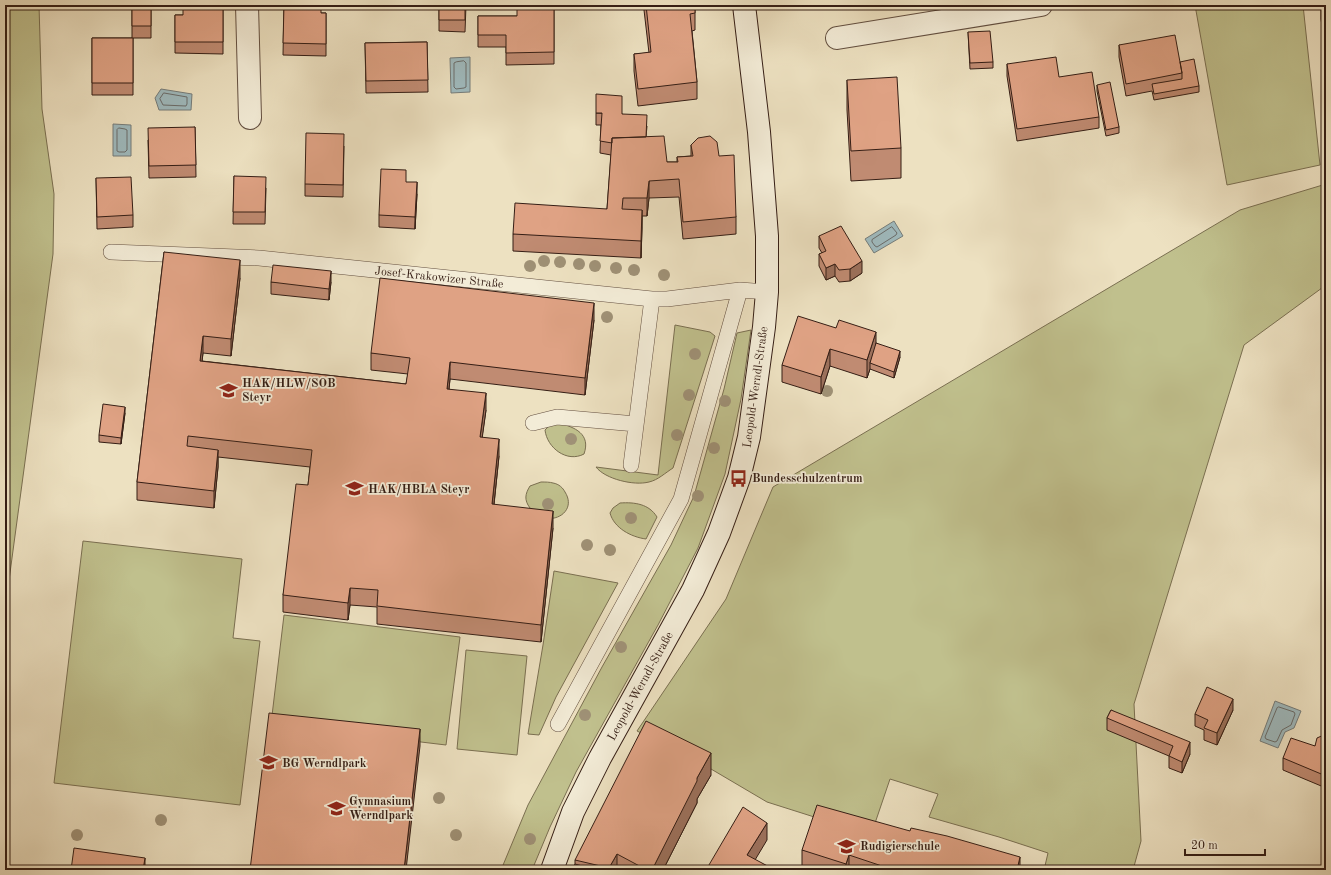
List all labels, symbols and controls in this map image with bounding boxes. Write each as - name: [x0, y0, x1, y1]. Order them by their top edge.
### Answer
- street label: Josef-Krakowizer Straße: [374, 265, 504, 291]
- street label: Leopold-Werndl-Straße: [742, 325, 771, 449]
- place label: HAK/HLW/SOB Steyr: [242, 378, 336, 404]
- school or university icon: HAK/HLW/SOB Steyr: [219, 380, 239, 400]
- bus stop icon: Bundesschulzentrum: [729, 468, 749, 488]
- place label: Bundesschulzentrum: [752, 473, 863, 485]
- school or university icon: HAK/HBLA Steyr: [345, 479, 365, 499]
- place label: HAK/HBLA Steyr: [368, 484, 469, 496]
- street label: Leopold-Werndl-Straße: [606, 630, 676, 743]
- school or university icon: BG Werndlpark: [259, 753, 279, 773]
- place label: BG Werndlpark: [282, 758, 367, 770]
- place label: Gymnasium Werndlpark: [349, 796, 413, 822]
- school or university icon: Gymnasium Werndlpark: [326, 798, 346, 818]
- scale bar: [1185, 831, 1265, 857]
- school or university icon: Rudigierschule: [837, 836, 857, 856]
- text: 20 m: [1191, 840, 1218, 852]
- place label: Rudigierschule: [860, 841, 940, 853]

